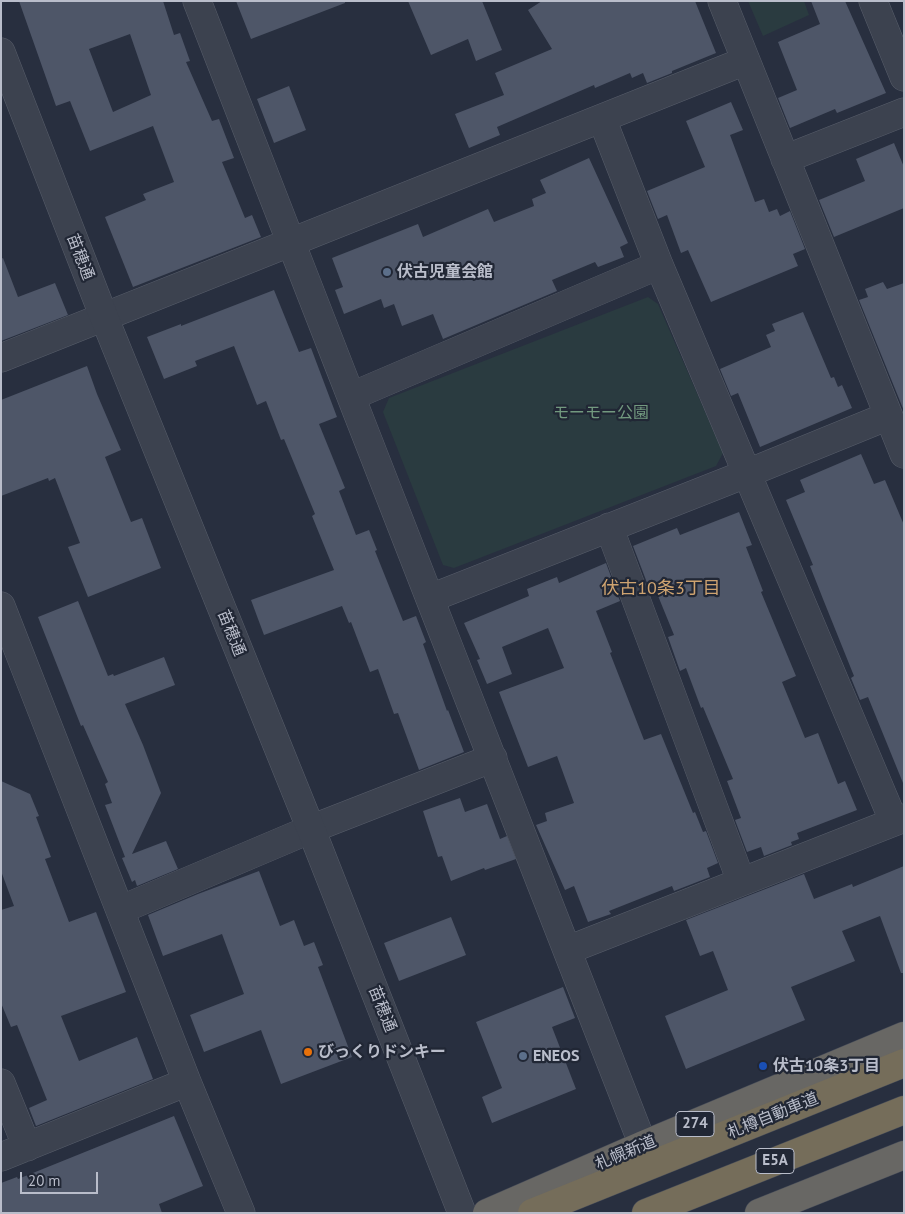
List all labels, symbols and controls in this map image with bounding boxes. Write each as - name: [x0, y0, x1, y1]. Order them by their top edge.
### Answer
- street label: 苗穂通: [62, 231, 98, 283]
- place label: 伏古児童会館: [397, 262, 493, 282]
- marker: 伏古児童会館: [381, 266, 393, 278]
- park label: モーモー公園: [553, 403, 649, 423]
- district label: 伏古10条3丁目: [601, 578, 721, 600]
- street label: 苗穂通: [213, 607, 249, 659]
- street label: 苗穂通: [364, 983, 400, 1035]
- place label: びっくりドンキー: [318, 1042, 446, 1062]
- marker: びっくりドンキー: [302, 1046, 314, 1058]
- place label: ENEOS: [533, 1046, 579, 1066]
- marker: ENEOS: [517, 1050, 529, 1062]
- place label: 伏古10条3丁目: [773, 1056, 880, 1076]
- marker: 伏古10条3丁目: [757, 1060, 769, 1072]
- street label: 札樽自動車道: [725, 1089, 821, 1143]
- road number: 274: [676, 1112, 714, 1136]
- street label: 札幌新道: [593, 1132, 659, 1174]
- road number: E5A: [756, 1148, 794, 1174]
- scale bar: [22, 1162, 100, 1194]
- text: 20 m: [28, 1171, 61, 1190]

